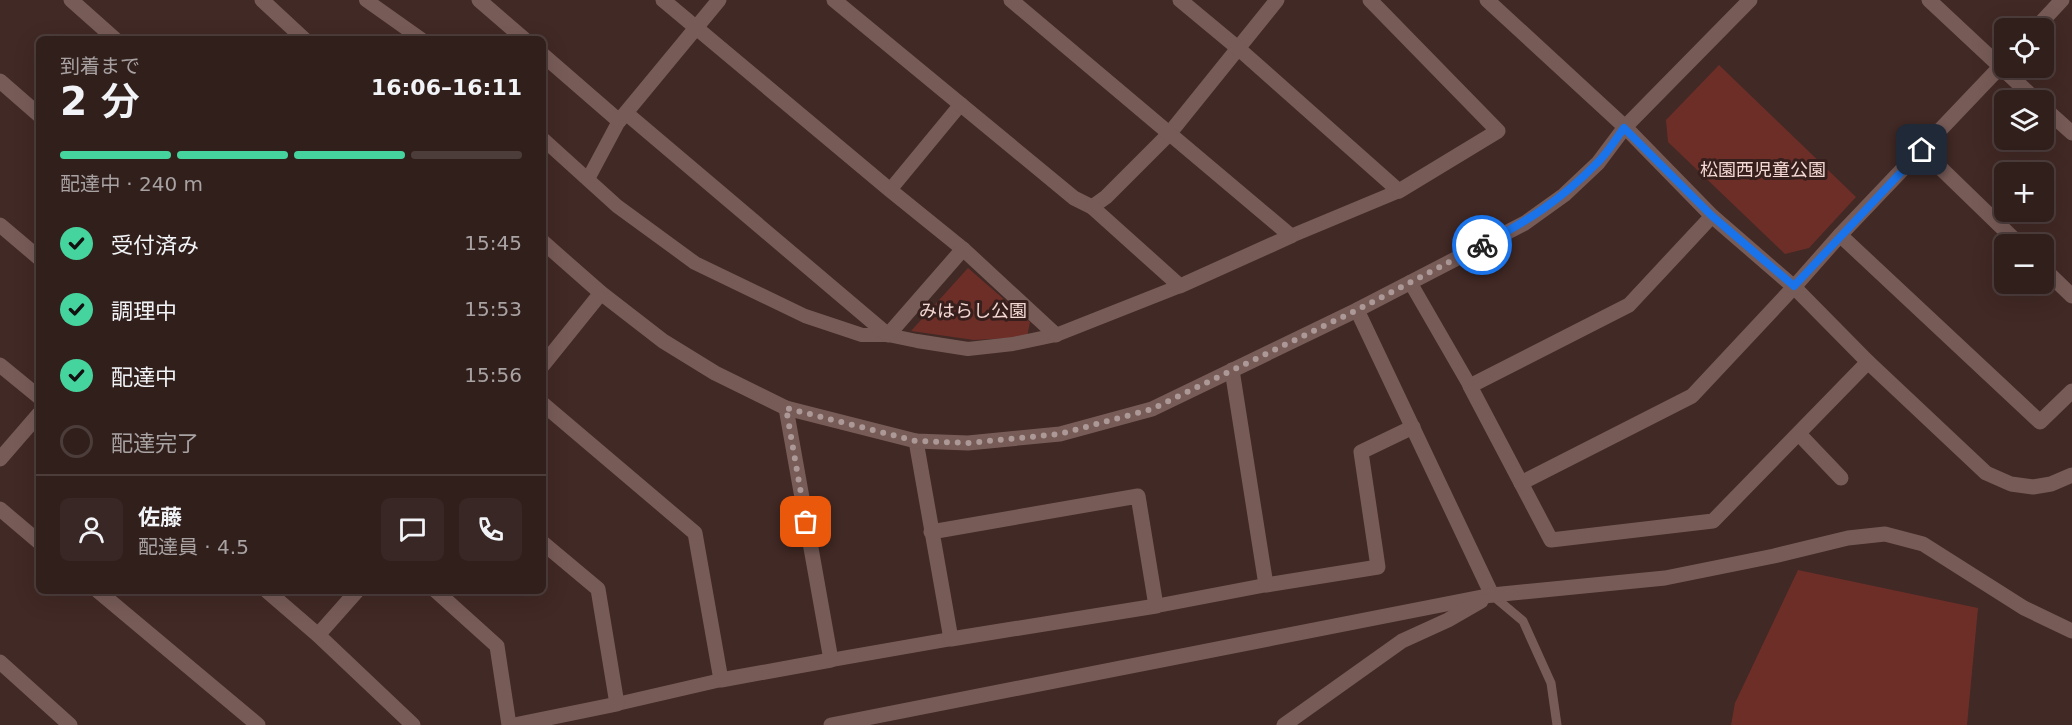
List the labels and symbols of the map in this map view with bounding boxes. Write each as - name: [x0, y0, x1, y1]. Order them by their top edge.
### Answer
- pin: [1896, 124, 1947, 175]
- park label: 松園西児童公園: [1700, 159, 1826, 180]
- courier: [1452, 215, 1512, 275]
- park label: みはらし公園: [919, 300, 1027, 321]
- pin: [780, 496, 831, 547]

